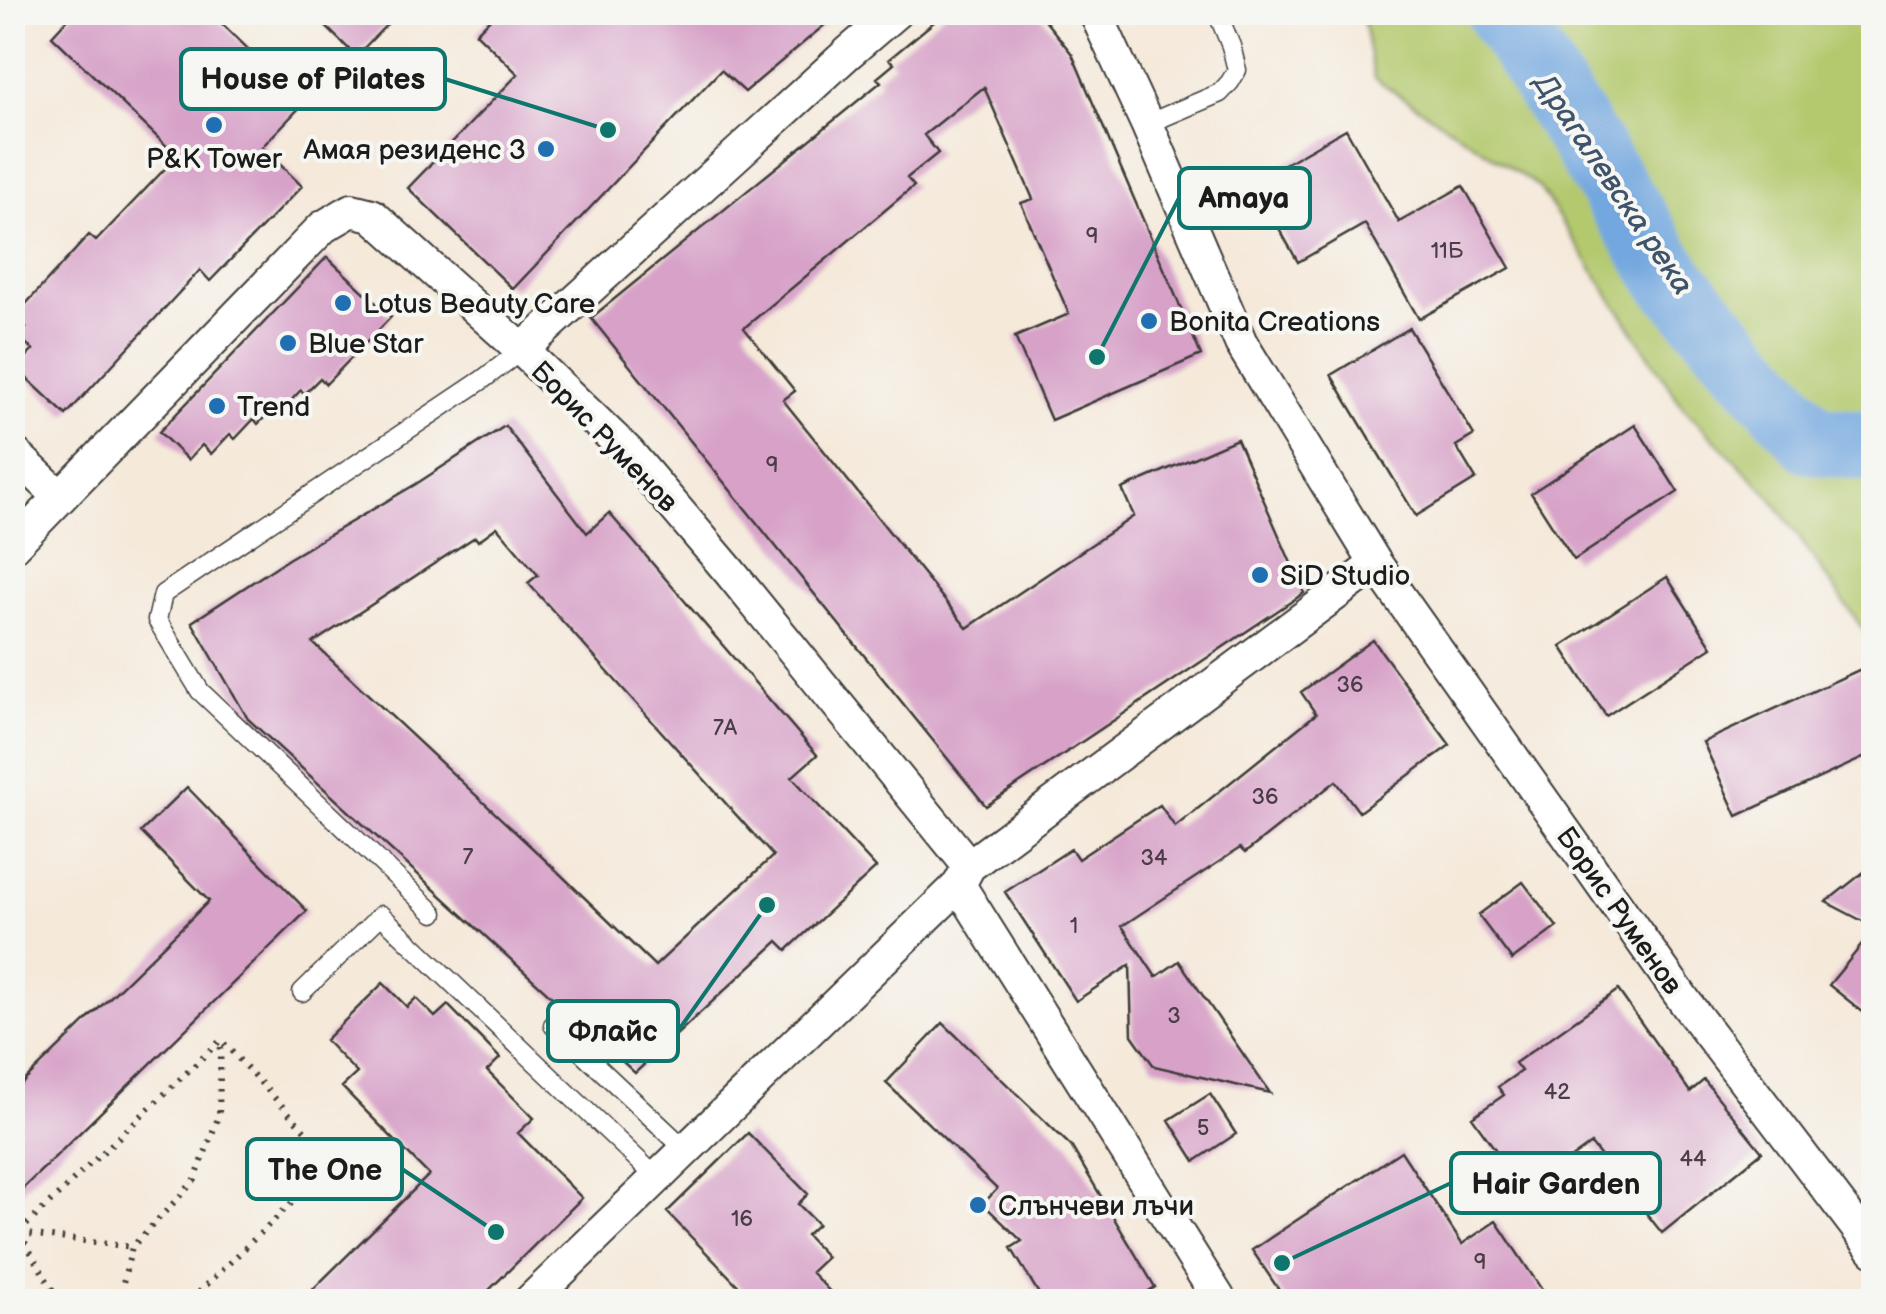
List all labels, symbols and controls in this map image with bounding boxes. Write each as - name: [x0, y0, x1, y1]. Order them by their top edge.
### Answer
- callout: House of Pilates: [181, 49, 445, 109]
- text: House of Pilates: [201, 62, 425, 98]
- water label: Драгалевска река: [1525, 66, 1700, 302]
- marker: P&K Tower: [203, 114, 225, 136]
- place label: Амая резиденс 3: [302, 134, 526, 167]
- marker: Амая резиденс 3: [535, 138, 557, 160]
- place label: P&K Tower: [146, 143, 283, 176]
- callout: Amaya: [1179, 168, 1310, 228]
- text: Amaya: [1197, 181, 1290, 217]
- house number: 9: [1086, 223, 1098, 250]
- house number: 11Б: [1431, 238, 1464, 265]
- place label: Lotus Beauty Care: [363, 288, 595, 321]
- marker: Lotus Beauty Care: [332, 292, 354, 314]
- place label: Bonita Creations: [1169, 306, 1380, 339]
- marker: Bonita Creations: [1138, 310, 1160, 332]
- place label: Blue Star: [308, 328, 424, 361]
- marker: Blue Star: [277, 332, 299, 354]
- street label: Борис Руменов: [524, 355, 684, 519]
- place label: Trend: [237, 391, 310, 424]
- marker: Trend: [206, 395, 228, 417]
- house number: 9: [766, 452, 778, 479]
- place label: SiD Studio: [1280, 560, 1410, 593]
- marker: SiD Studio: [1249, 564, 1271, 586]
- house number: 36: [1337, 672, 1363, 699]
- house number: 7А: [713, 715, 738, 742]
- house number: 36: [1252, 784, 1278, 811]
- street label: Борис Руменов: [1549, 821, 1689, 1001]
- house number: 7: [463, 844, 474, 871]
- house number: 34: [1141, 845, 1168, 872]
- house number: 1: [1070, 913, 1078, 940]
- callout: Флайс: [548, 1001, 678, 1061]
- house number: 3: [1167, 1003, 1181, 1030]
- text: Флайс: [568, 1014, 658, 1050]
- house number: 42: [1544, 1079, 1570, 1106]
- house number: 5: [1197, 1115, 1209, 1142]
- callout: The One: [247, 1139, 402, 1199]
- house number: 44: [1680, 1146, 1707, 1173]
- text: The One: [268, 1153, 382, 1189]
- callout: Hair Garden: [1451, 1153, 1660, 1213]
- text: Hair Garden: [1472, 1167, 1640, 1203]
- place label: Слънчеви лъчи: [998, 1190, 1194, 1223]
- marker: Слънчеви лъчи: [967, 1194, 989, 1216]
- house number: 16: [731, 1206, 753, 1233]
- house number: 9: [1474, 1249, 1486, 1276]

